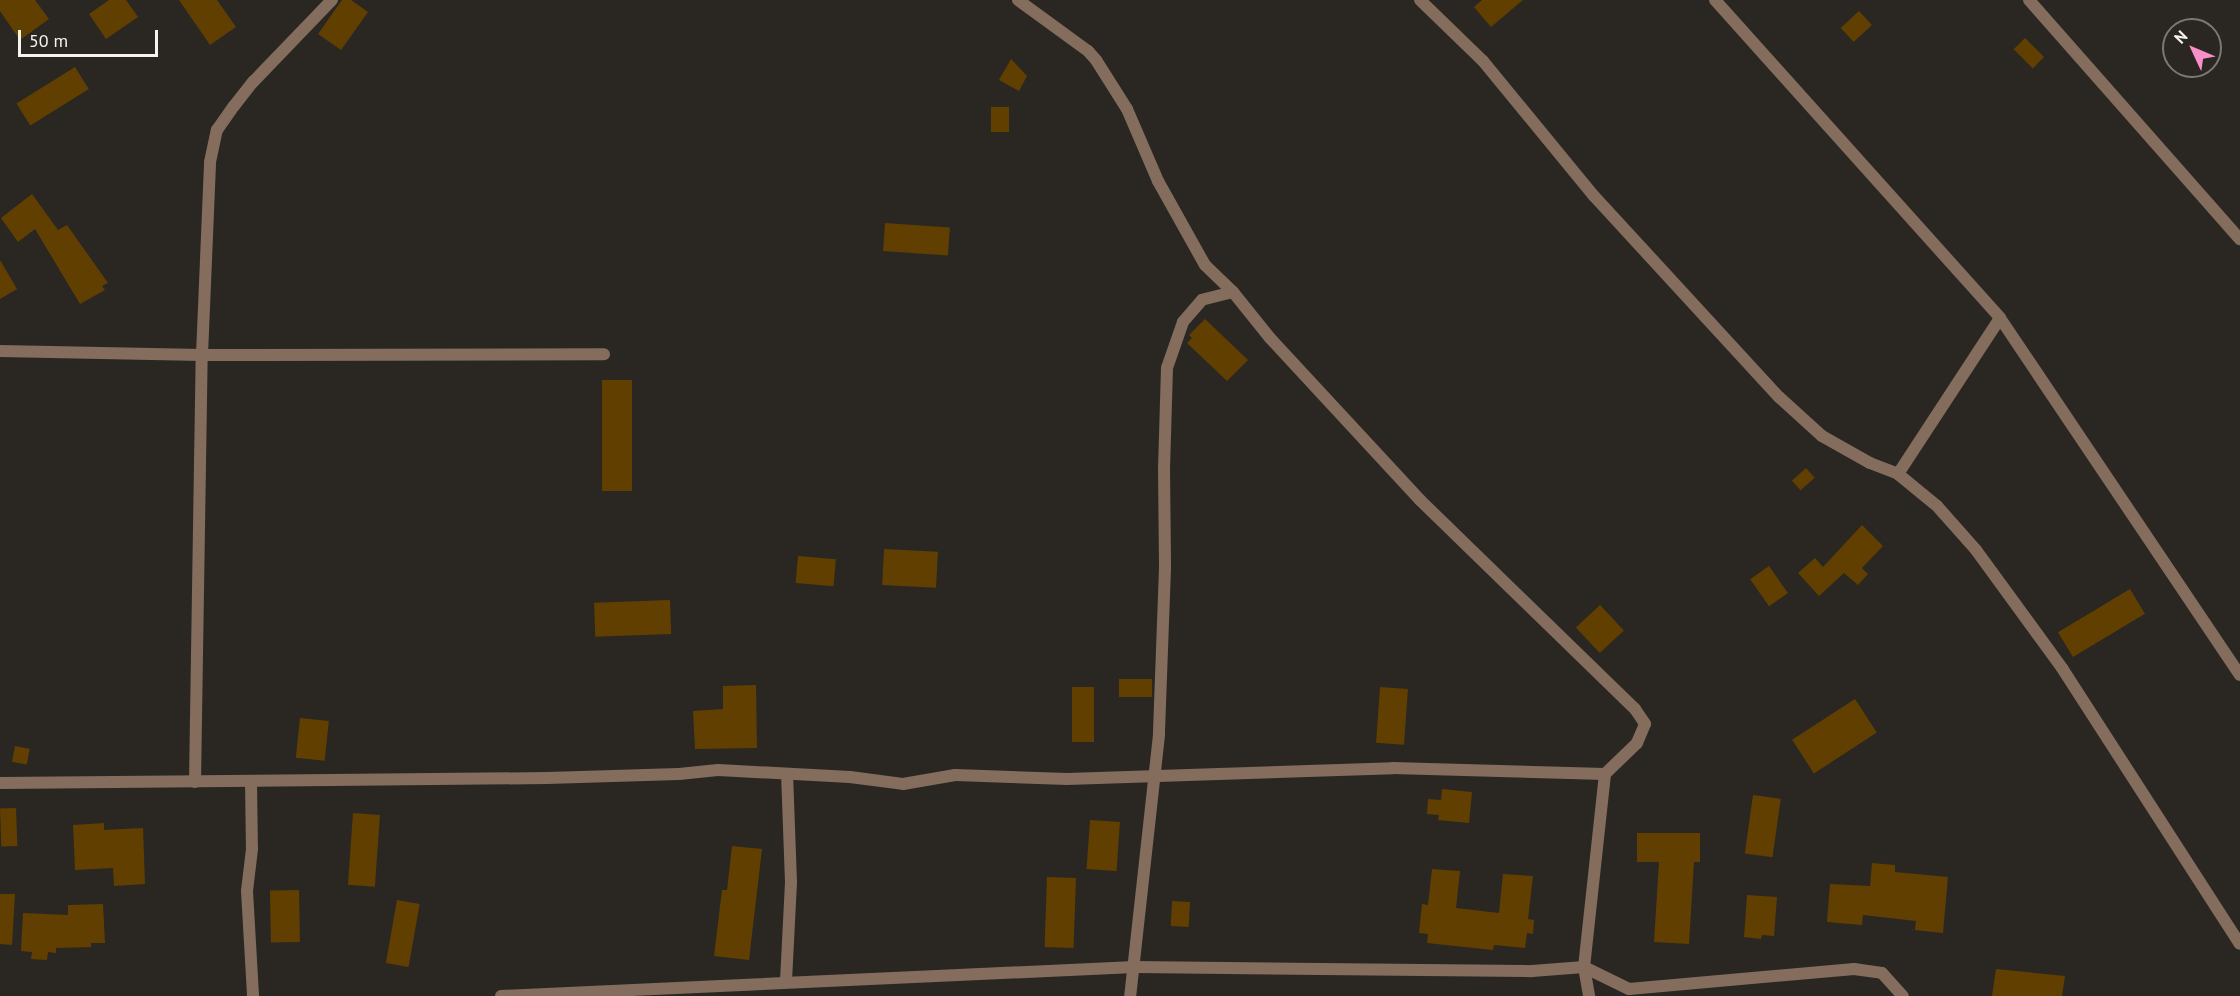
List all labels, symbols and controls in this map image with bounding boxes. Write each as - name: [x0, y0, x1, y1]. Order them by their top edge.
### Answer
- scale bar: [21, 18, 160, 56]
- north arrow: [2162, 18, 2222, 78]
- text: N: [2170, 26, 2191, 48]
- text: 50 m: [29, 29, 68, 52]

